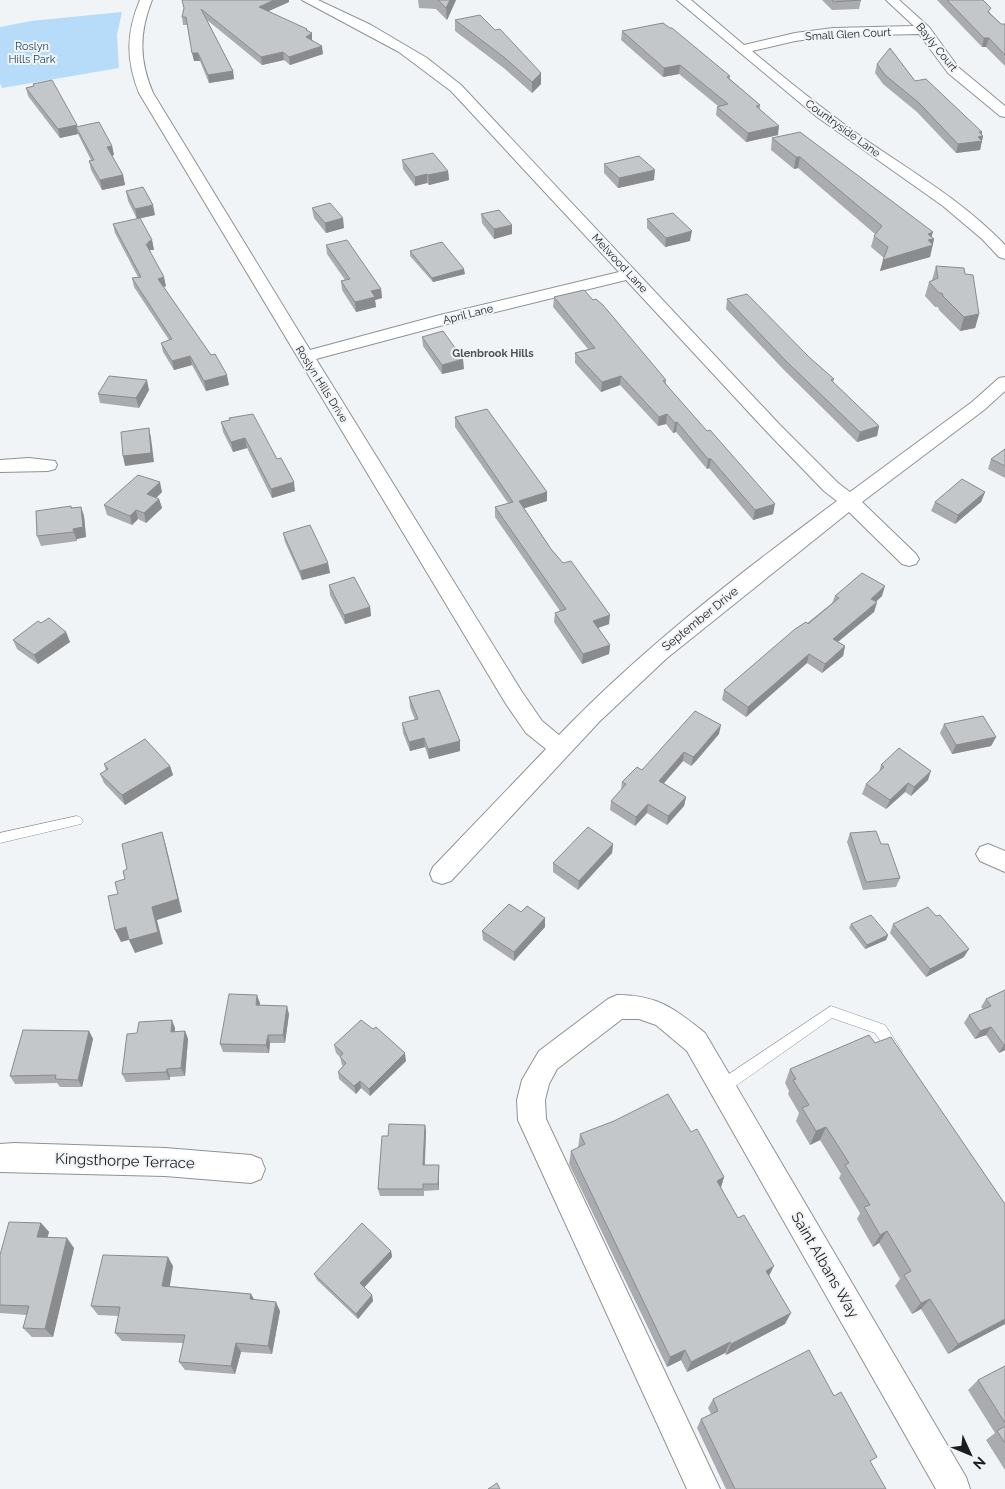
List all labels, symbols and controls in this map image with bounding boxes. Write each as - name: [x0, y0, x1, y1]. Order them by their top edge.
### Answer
- street label: Bayly Court: [913, 20, 960, 74]
- street label: Small Glen Court: [805, 26, 892, 43]
- park label: Roslyn Hills Park: [8, 40, 56, 66]
- street label: Countryside Lane: [803, 97, 883, 160]
- street label: Melwood Lane: [589, 231, 651, 296]
- street label: April Lane: [442, 302, 495, 327]
- street label: Roslyn Hills Drive: [293, 344, 351, 425]
- district label: Glenbrook Hills: [452, 347, 534, 360]
- street label: September Drive: [659, 584, 741, 654]
- street label: Kingsthorpe Terrace: [55, 1150, 195, 1172]
- street label: Saint Albans Way: [787, 1209, 863, 1321]
- north arrow: [945, 1429, 995, 1479]
- text: N: [970, 1454, 989, 1472]

